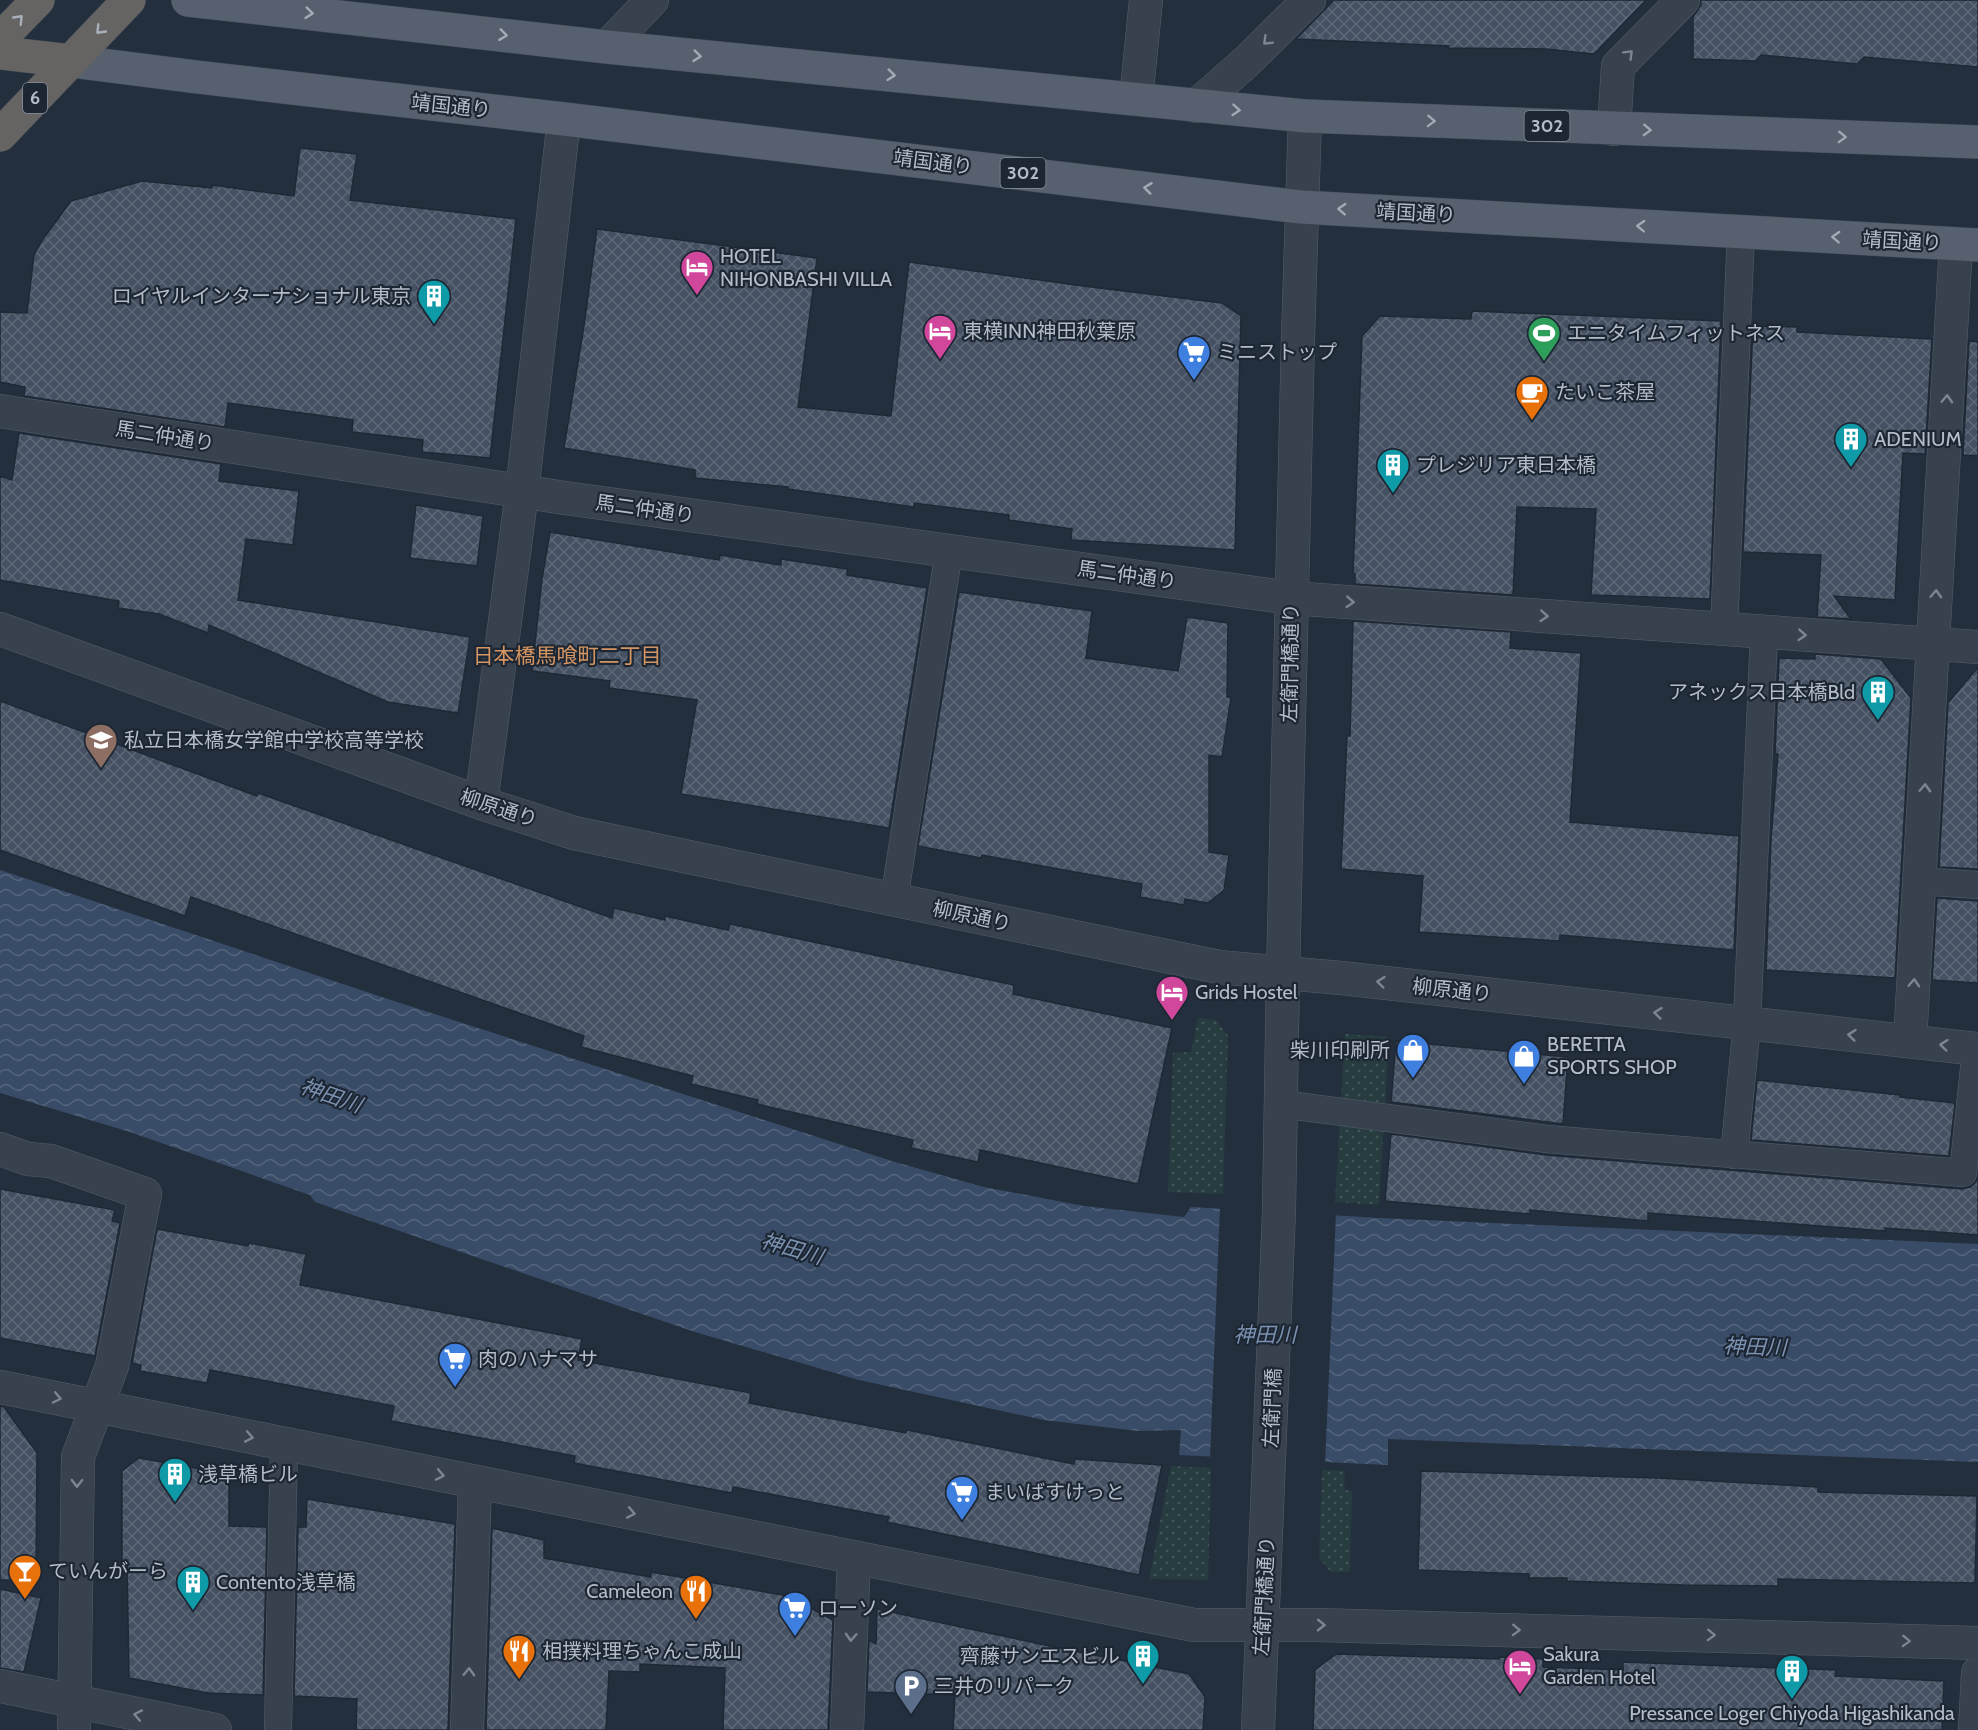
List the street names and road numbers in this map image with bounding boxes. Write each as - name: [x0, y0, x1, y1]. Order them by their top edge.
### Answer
- road number: 6: [23, 83, 47, 113]
- street label: 靖国通り: [410, 90, 492, 122]
- road number: 302: [1524, 111, 1570, 141]
- street label: 靖国通り: [892, 145, 974, 179]
- road number: 302: [1000, 158, 1046, 188]
- street label: 靖国通り: [1375, 199, 1457, 227]
- street label: 靖国通り: [1861, 227, 1943, 255]
- street label: 馬二仲通り: [114, 416, 216, 456]
- street label: 馬二仲通り: [594, 490, 696, 528]
- street label: 馬二仲通り: [1076, 556, 1178, 594]
- street label: 左衛門橋通り: [1277, 603, 1303, 723]
- street label: 柳原通り: [457, 784, 541, 832]
- street label: 柳原通り: [930, 896, 1014, 936]
- street label: 柳原通り: [1411, 974, 1493, 1006]
- street label: 左衛門橋: [1259, 1368, 1285, 1448]
- street label: 左衛門橋通り: [1249, 1535, 1279, 1657]

